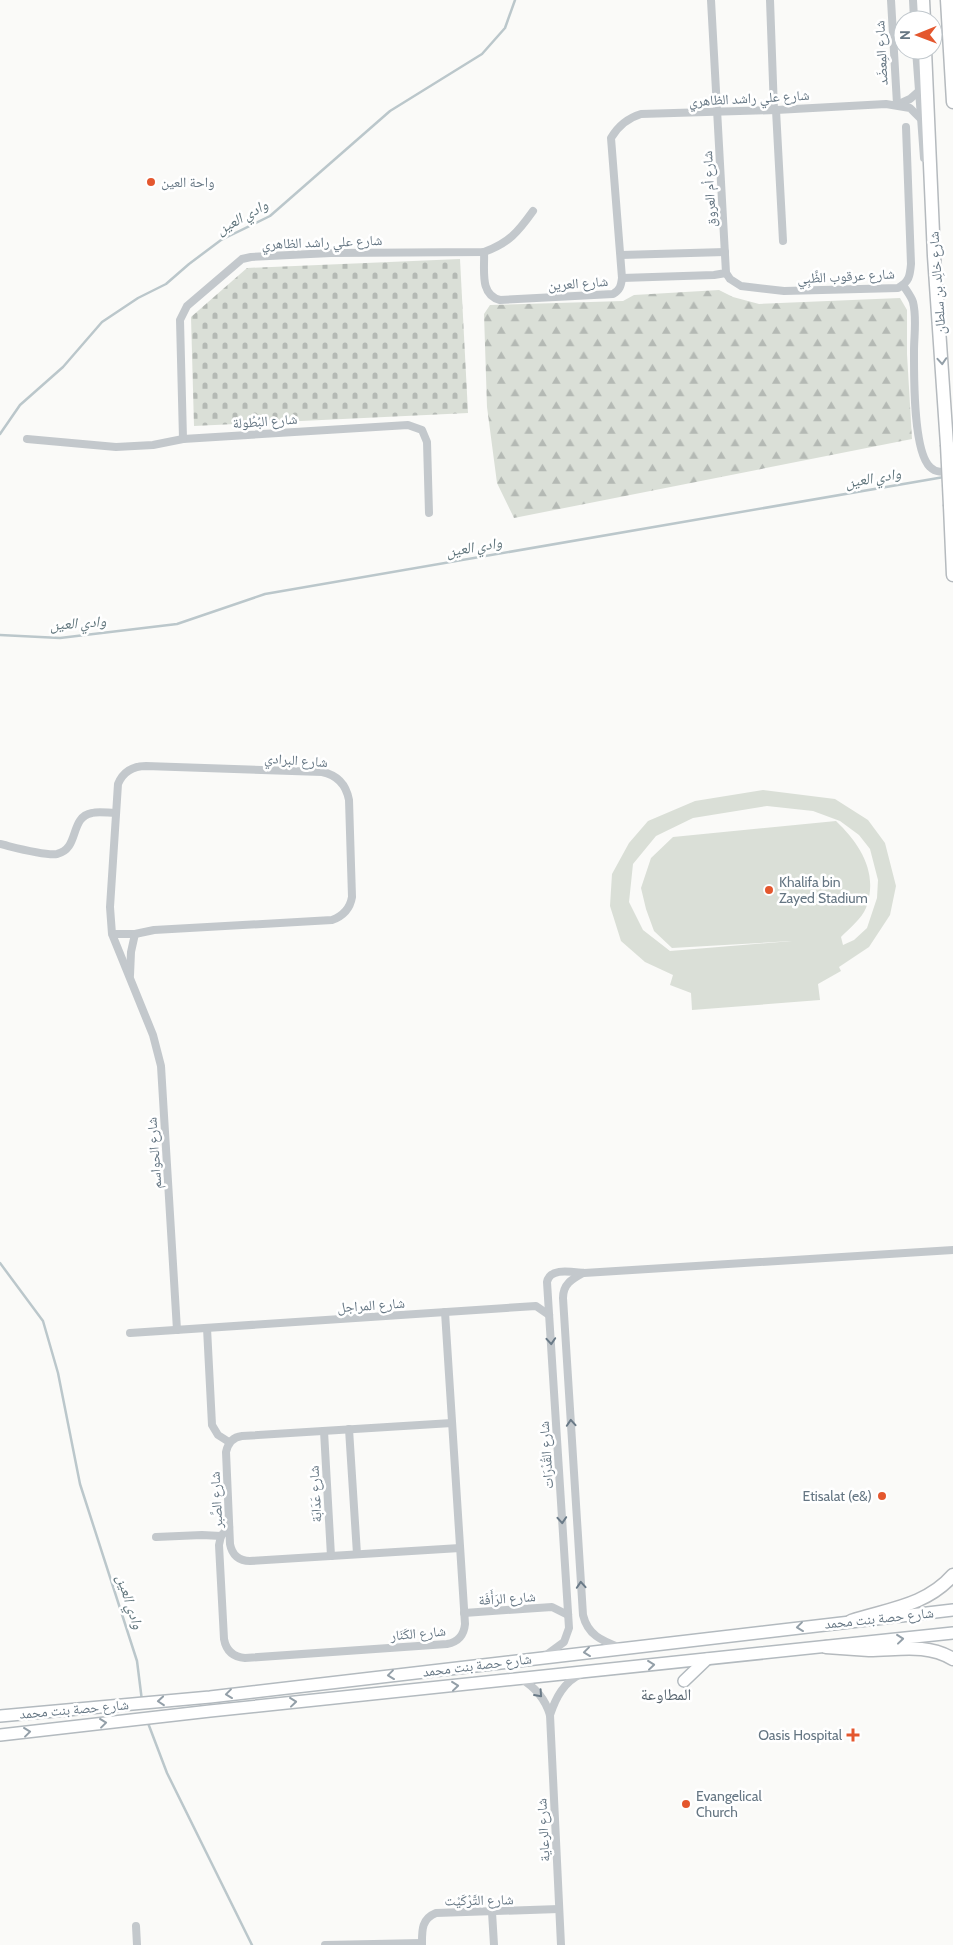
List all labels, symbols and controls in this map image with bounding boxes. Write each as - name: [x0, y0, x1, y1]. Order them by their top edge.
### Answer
- north arrow: [893, 10, 943, 60]
- street label: شارع المِعضَد: [870, 20, 893, 86]
- text: N: [896, 30, 914, 40]
- street label: شارع علي راشد الظاهري: [688, 86, 810, 113]
- street label: شارع أم العروق: [698, 150, 721, 228]
- place label: واحة العين: [161, 173, 215, 191]
- marker: واحة العين: [145, 176, 157, 188]
- water label: وادي العين: [213, 195, 272, 241]
- street label: شارع علي راشد الظاهري: [261, 231, 383, 256]
- street label: شارع خالِد بن سلطان: [924, 231, 951, 335]
- street label: شارع عرقوب الظَّبِي: [797, 264, 895, 290]
- street label: شارع العرين: [547, 272, 609, 295]
- one-way arrow: [936, 357, 947, 365]
- street label: شارع البُطُولة: [232, 410, 298, 433]
- water label: وادي العين: [844, 464, 903, 495]
- water label: وادي العين: [445, 533, 504, 564]
- water label: وادي العين: [49, 612, 107, 637]
- street label: شارع البرادي: [263, 749, 328, 774]
- place label: Khalifa bin Zayed Stadium: [779, 873, 868, 907]
- marker: Khalifa bin Zayed Stadium: [763, 884, 775, 896]
- street label: شارع الحواسم: [143, 1116, 166, 1189]
- street label: شارع المراجل: [336, 1294, 406, 1317]
- one-way arrow: [545, 1337, 556, 1345]
- one-way arrow: [565, 1418, 576, 1426]
- street label: شارع القُدْرَات: [535, 1421, 558, 1489]
- street label: شارع عَدَابَة: [305, 1465, 326, 1523]
- street label: شارع الصَّبر: [206, 1471, 228, 1530]
- place label: Etisalat (e&): [803, 1487, 872, 1505]
- marker: Etisalat (e&): [876, 1490, 888, 1502]
- one-way arrow: [557, 1517, 568, 1525]
- water label: وادي العين: [110, 1572, 147, 1632]
- one-way arrow: [576, 1580, 587, 1588]
- street label: شارع الرَأَفَة: [478, 1585, 536, 1610]
- street label: شارع حصة بنت محمد: [824, 1603, 935, 1634]
- one-way arrow: [796, 1621, 804, 1632]
- street label: شارع الكَنَار: [389, 1622, 447, 1645]
- one-way arrow: [896, 1634, 904, 1645]
- one-way arrow: [582, 1646, 590, 1657]
- street label: شارع حصة بنت محمد: [421, 1649, 533, 1682]
- one-way arrow: [647, 1660, 655, 1671]
- one-way arrow: [386, 1669, 394, 1680]
- one-way arrow: [451, 1680, 459, 1691]
- district label: المطاوعة: [641, 1685, 691, 1704]
- one-way arrow: [225, 1688, 233, 1699]
- one-way arrow: [533, 1688, 542, 1697]
- street label: شارع حصة بنت محمد: [19, 1695, 130, 1724]
- one-way arrow: [157, 1696, 165, 1707]
- one-way arrow: [289, 1697, 297, 1708]
- one-way arrow: [100, 1718, 108, 1729]
- place label: Oasis Hospital: [758, 1726, 843, 1744]
- one-way arrow: [24, 1727, 32, 1738]
- marker: Oasis Hospital: [846, 1728, 860, 1742]
- place label: Evangelical Church: [696, 1787, 762, 1821]
- street label: شارع الرعاية: [532, 1798, 555, 1862]
- marker: Evangelical Church: [680, 1798, 692, 1810]
- street label: شارع التَّرْكَيْت: [444, 1890, 514, 1911]

